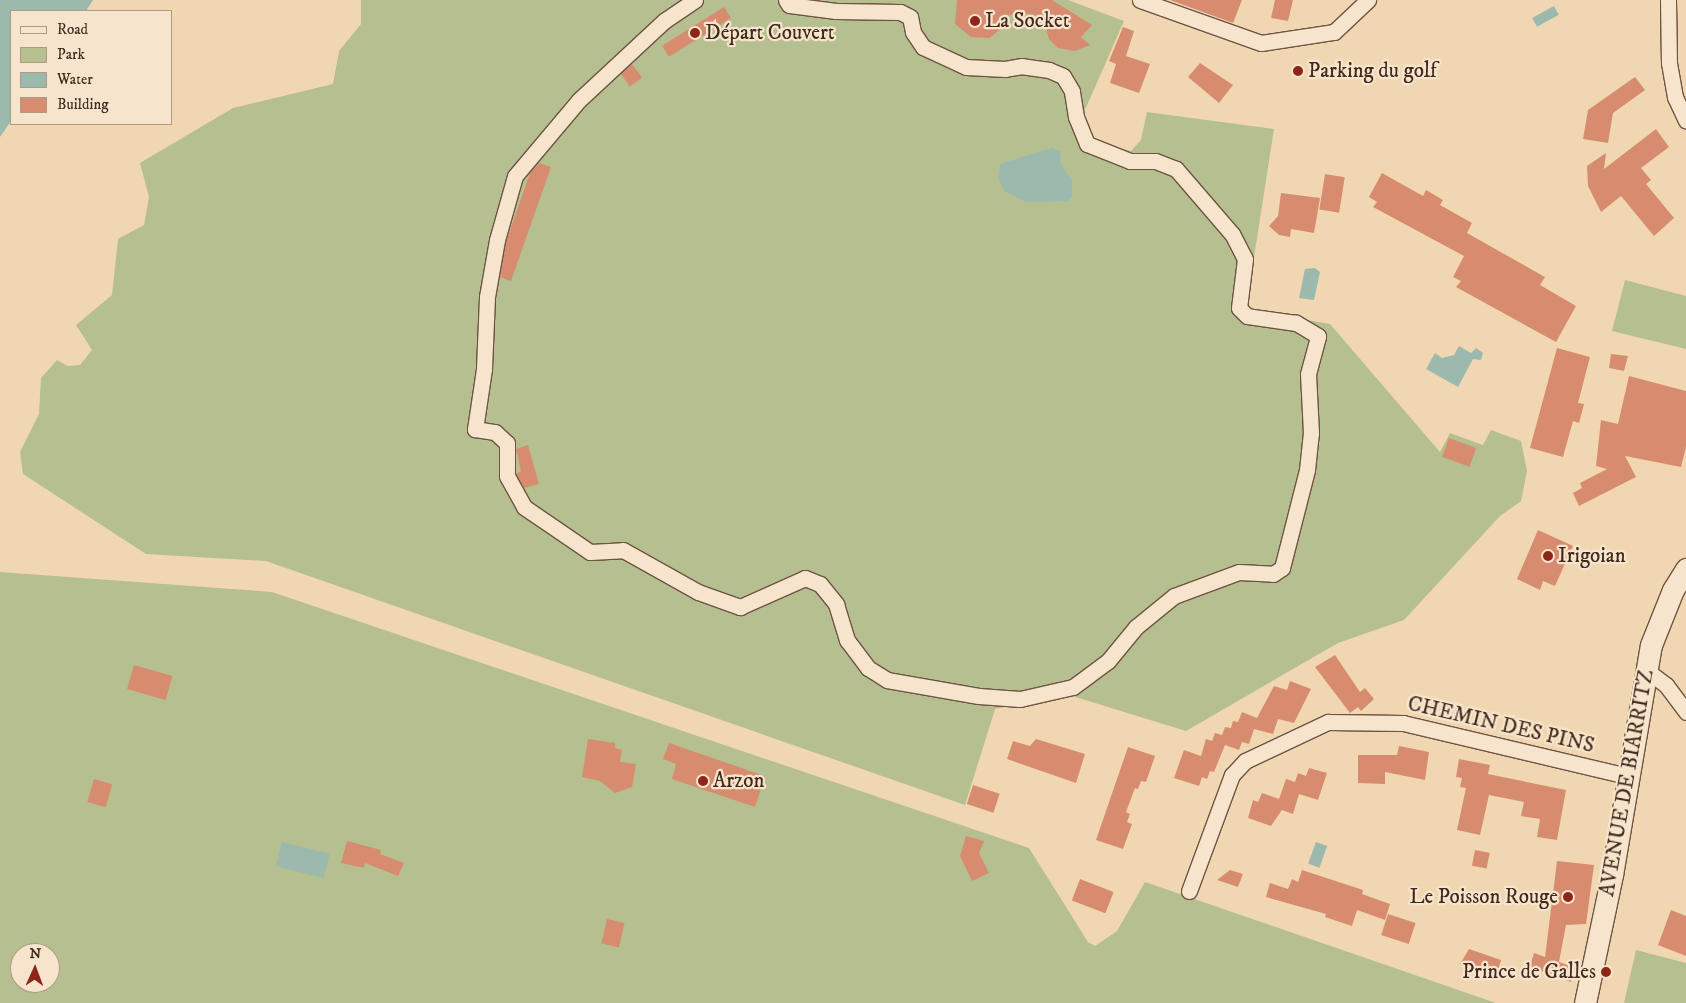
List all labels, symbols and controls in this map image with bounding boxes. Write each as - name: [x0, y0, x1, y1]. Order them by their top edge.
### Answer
- place label: La Socket: [985, 8, 1069, 34]
- legend: [10, 10, 172, 125]
- marker: La Socket: [969, 15, 981, 27]
- text: Road: [57, 20, 88, 39]
- place label: Départ Couvert: [705, 20, 835, 46]
- marker: Départ Couvert: [689, 27, 701, 39]
- text: Park: [57, 45, 85, 64]
- place label: Parking du golf: [1308, 58, 1437, 84]
- marker: Parking du golf: [1292, 65, 1304, 77]
- text: Water: [57, 70, 93, 89]
- text: Building: [57, 95, 109, 114]
- place label: Irigoian: [1558, 543, 1626, 569]
- marker: Irigoian: [1542, 550, 1554, 562]
- street label: AVENUE DE BIARRITZ: [1595, 668, 1659, 898]
- street label: CHEMIN DES PINS: [1405, 691, 1597, 759]
- place label: Arzon: [713, 768, 764, 794]
- marker: Arzon: [697, 775, 709, 787]
- place label: Le Poisson Rouge: [1409, 884, 1558, 910]
- marker: Le Poisson Rouge: [1562, 891, 1574, 903]
- north arrow: [10, 943, 60, 993]
- text: N: [29, 945, 42, 963]
- place label: Prince de Galles: [1462, 959, 1596, 985]
- marker: Prince de Galles: [1600, 966, 1612, 978]

